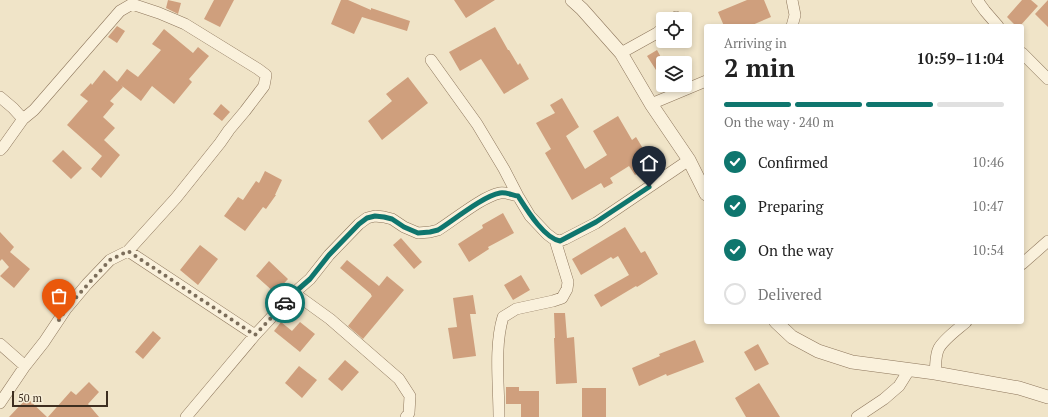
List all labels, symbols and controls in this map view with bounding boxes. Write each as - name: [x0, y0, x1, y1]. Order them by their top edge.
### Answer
- map controls: [656, 12, 692, 92]
- button: locate: [656, 12, 692, 48]
- text: Arriving in: [724, 34, 787, 52]
- text: 10:59–11:04: [917, 48, 1004, 68]
- text: 2 min: [724, 50, 795, 84]
- button: layers: [656, 56, 692, 92]
- text: On the way · 240 m: [724, 113, 834, 131]
- pin: [632, 146, 666, 187]
- icon: check: [724, 151, 746, 173]
- icon: home: [638, 152, 660, 174]
- text: Confirmed: [758, 152, 828, 172]
- text: 10:46: [972, 153, 1004, 171]
- icon: check: [724, 195, 746, 217]
- text: Preparing: [758, 196, 823, 216]
- text: 10:47: [972, 197, 1004, 215]
- icon: check: [724, 239, 746, 261]
- text: On the way: [758, 240, 833, 260]
- text: 10:54: [972, 241, 1004, 259]
- pin: [42, 279, 76, 320]
- courier: [265, 283, 305, 323]
- text: Delivered: [758, 284, 822, 304]
- icon: bag: [48, 285, 70, 307]
- icon: car: [274, 292, 296, 314]
- scale bar: [12, 389, 108, 408]
- text: 50 m: [18, 391, 42, 405]

